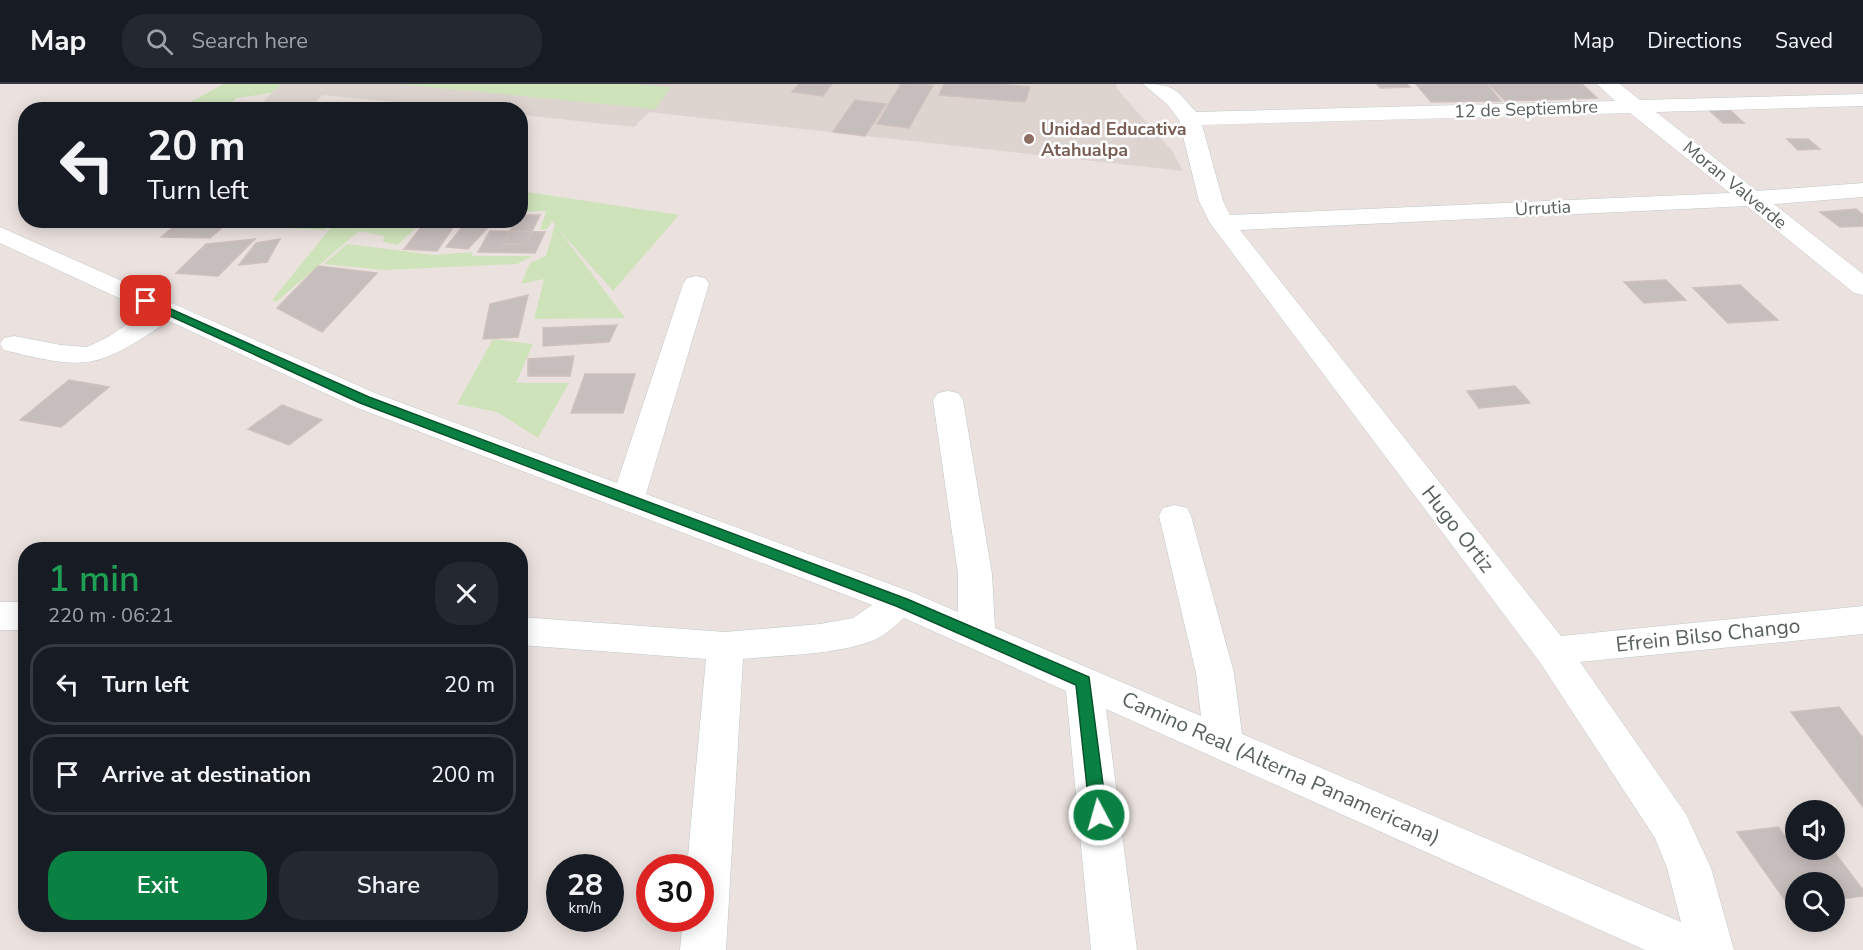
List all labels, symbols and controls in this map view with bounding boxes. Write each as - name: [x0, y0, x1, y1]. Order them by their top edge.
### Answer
- search box: [122, 14, 542, 68]
- text: Map: [30, 22, 86, 60]
- icon: search: [143, 25, 176, 58]
- text: Search here: [191, 26, 308, 56]
- text: Map: [1573, 27, 1614, 55]
- text: Directions: [1647, 27, 1742, 55]
- text: Saved: [1775, 27, 1833, 55]
- street label: 12 de Septiembre: [1454, 94, 1598, 124]
- place label: Unidad Educativa Atahualpa: [1041, 117, 1187, 162]
- text: 20 m: [147, 118, 246, 175]
- icon: left: [48, 126, 126, 204]
- marker: Unidad Educativa Atahualpa: [1022, 132, 1036, 146]
- street label: Moran Valverde: [1678, 136, 1792, 234]
- text: Turn left: [147, 172, 248, 209]
- street label: Urrutia: [1514, 195, 1572, 221]
- pin: [120, 275, 171, 326]
- icon: arrive: [129, 284, 162, 317]
- street label: Hugo Ortiz: [1415, 480, 1501, 579]
- text: 1 min: [48, 555, 140, 604]
- button: close: [435, 562, 498, 625]
- text: 220 m · 06:21: [48, 602, 174, 629]
- street label: Efrein Bilso Chango: [1614, 611, 1802, 659]
- icon: left: [51, 668, 84, 701]
- text: Turn left: [102, 670, 189, 700]
- text: 20 m: [444, 670, 495, 700]
- street label: Camino Real (Alterna Panamericana): [1117, 685, 1445, 851]
- icon: arrive: [51, 758, 84, 791]
- text: Arrive at destination: [102, 760, 311, 790]
- text: 200 m: [431, 760, 495, 790]
- position arrow: [1067, 783, 1131, 847]
- map controls: [1785, 800, 1845, 932]
- button: sound: [1785, 800, 1845, 860]
- button: Exit: [48, 851, 267, 920]
- button: Share: [279, 851, 498, 920]
- speed limit sign: 30: [636, 854, 714, 932]
- text: 28: [567, 865, 603, 906]
- button: search: [1785, 872, 1845, 932]
- text: km/h: [568, 898, 602, 918]

